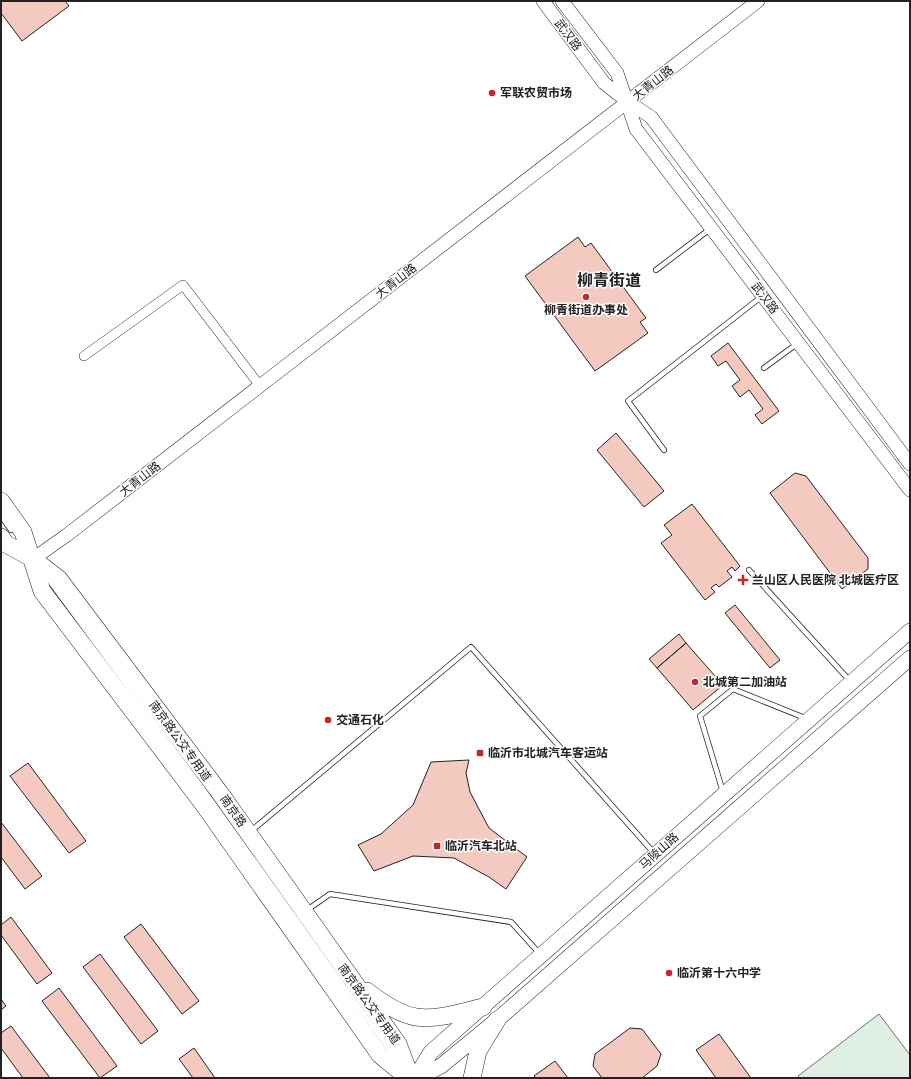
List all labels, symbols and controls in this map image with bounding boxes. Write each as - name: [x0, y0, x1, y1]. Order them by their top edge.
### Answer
- street label: 武汉路: [552, 16, 584, 54]
- street label: 大青山路: [630, 63, 676, 103]
- place label: 军联农贸市场: [500, 86, 572, 100]
- marker: 军联农贸市场: [487, 88, 497, 98]
- street label: 大青山路: [373, 261, 419, 301]
- district label: 柳青街道: [577, 271, 641, 290]
- street label: 武汉路: [749, 279, 781, 317]
- marker: 柳青街道办事处: [581, 292, 591, 302]
- place label: 柳青街道办事处: [544, 303, 628, 317]
- street label: 大青山路: [117, 459, 163, 499]
- place label: 兰山区人民医院 北城医疗区: [752, 573, 899, 587]
- marker: 兰山区人民医院 北城医疗区: [737, 574, 749, 586]
- place label: 北城第二加油站: [703, 675, 787, 689]
- marker: 北城第二加油站: [690, 677, 700, 687]
- street label: 南京路公交专用道: [146, 698, 214, 784]
- place label: 交通石化: [336, 713, 384, 727]
- marker: 交通石化: [323, 715, 333, 725]
- place label: 临沂市北城汽车客运站: [488, 746, 608, 760]
- marker: 临沂市北城汽车客运站: [475, 748, 485, 758]
- street label: 南京路: [217, 792, 249, 830]
- street label: 马陵山路: [636, 830, 682, 872]
- place label: 临沂汽车北站: [445, 839, 517, 853]
- marker: 临沂汽车北站: [432, 841, 442, 851]
- street label: 南京路公交专用道: [335, 961, 403, 1047]
- place label: 临沂第十六中学: [677, 966, 761, 980]
- marker: 临沂第十六中学: [664, 968, 674, 978]

